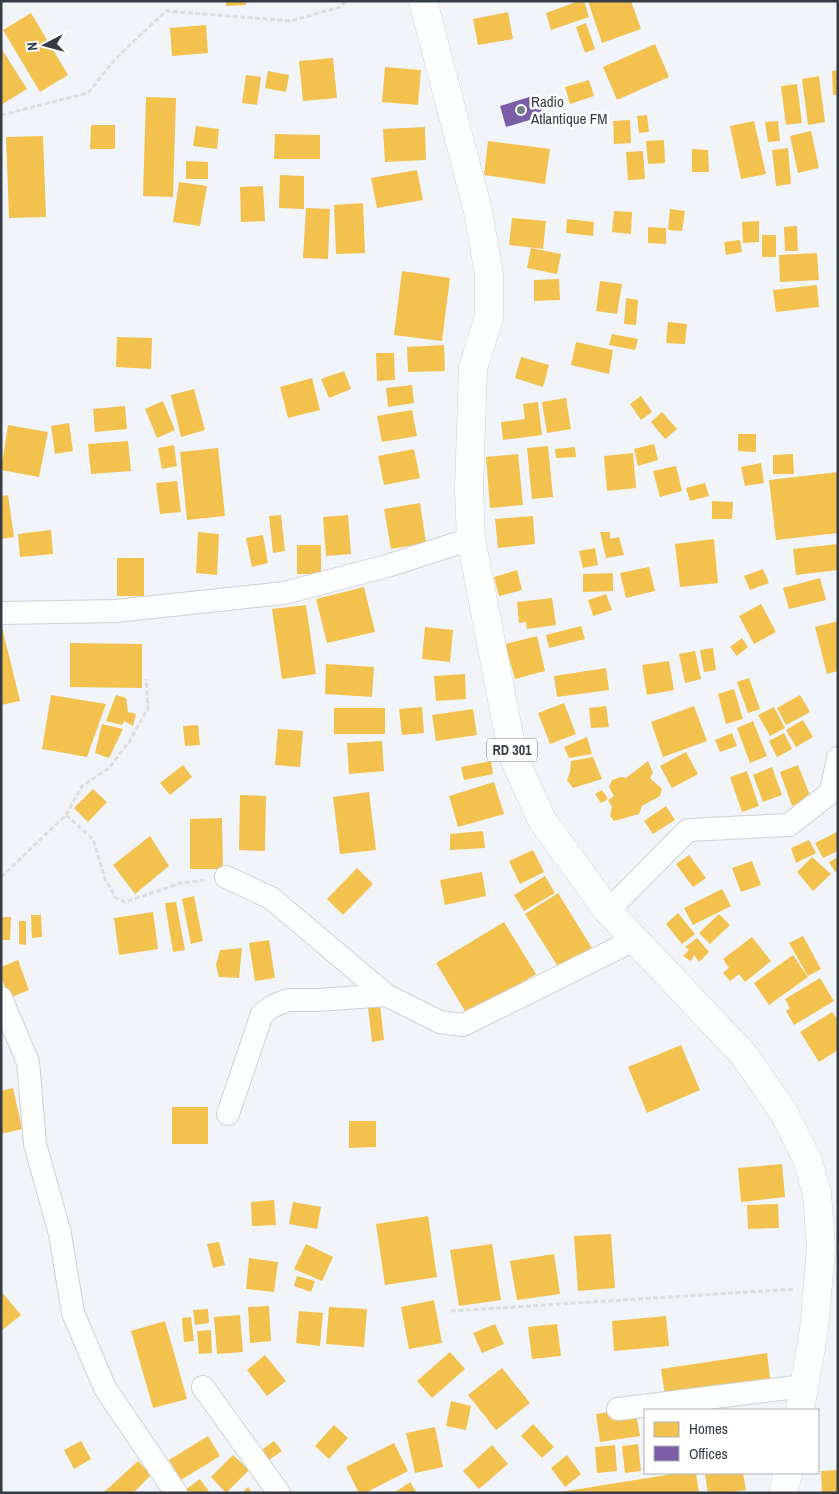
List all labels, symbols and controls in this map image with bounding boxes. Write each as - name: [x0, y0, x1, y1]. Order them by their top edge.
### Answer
- north arrow: [20, 20, 70, 70]
- text: N: [23, 41, 41, 51]
- place label: Radio Atlantique FM: [530, 91, 608, 129]
- marker: Radio Atlantique FM: [515, 104, 527, 116]
- road number: RD 301: [487, 738, 537, 762]
- legend: [644, 1409, 819, 1474]
- text: Homes: [689, 1418, 728, 1439]
- text: Offices: [689, 1443, 728, 1464]

